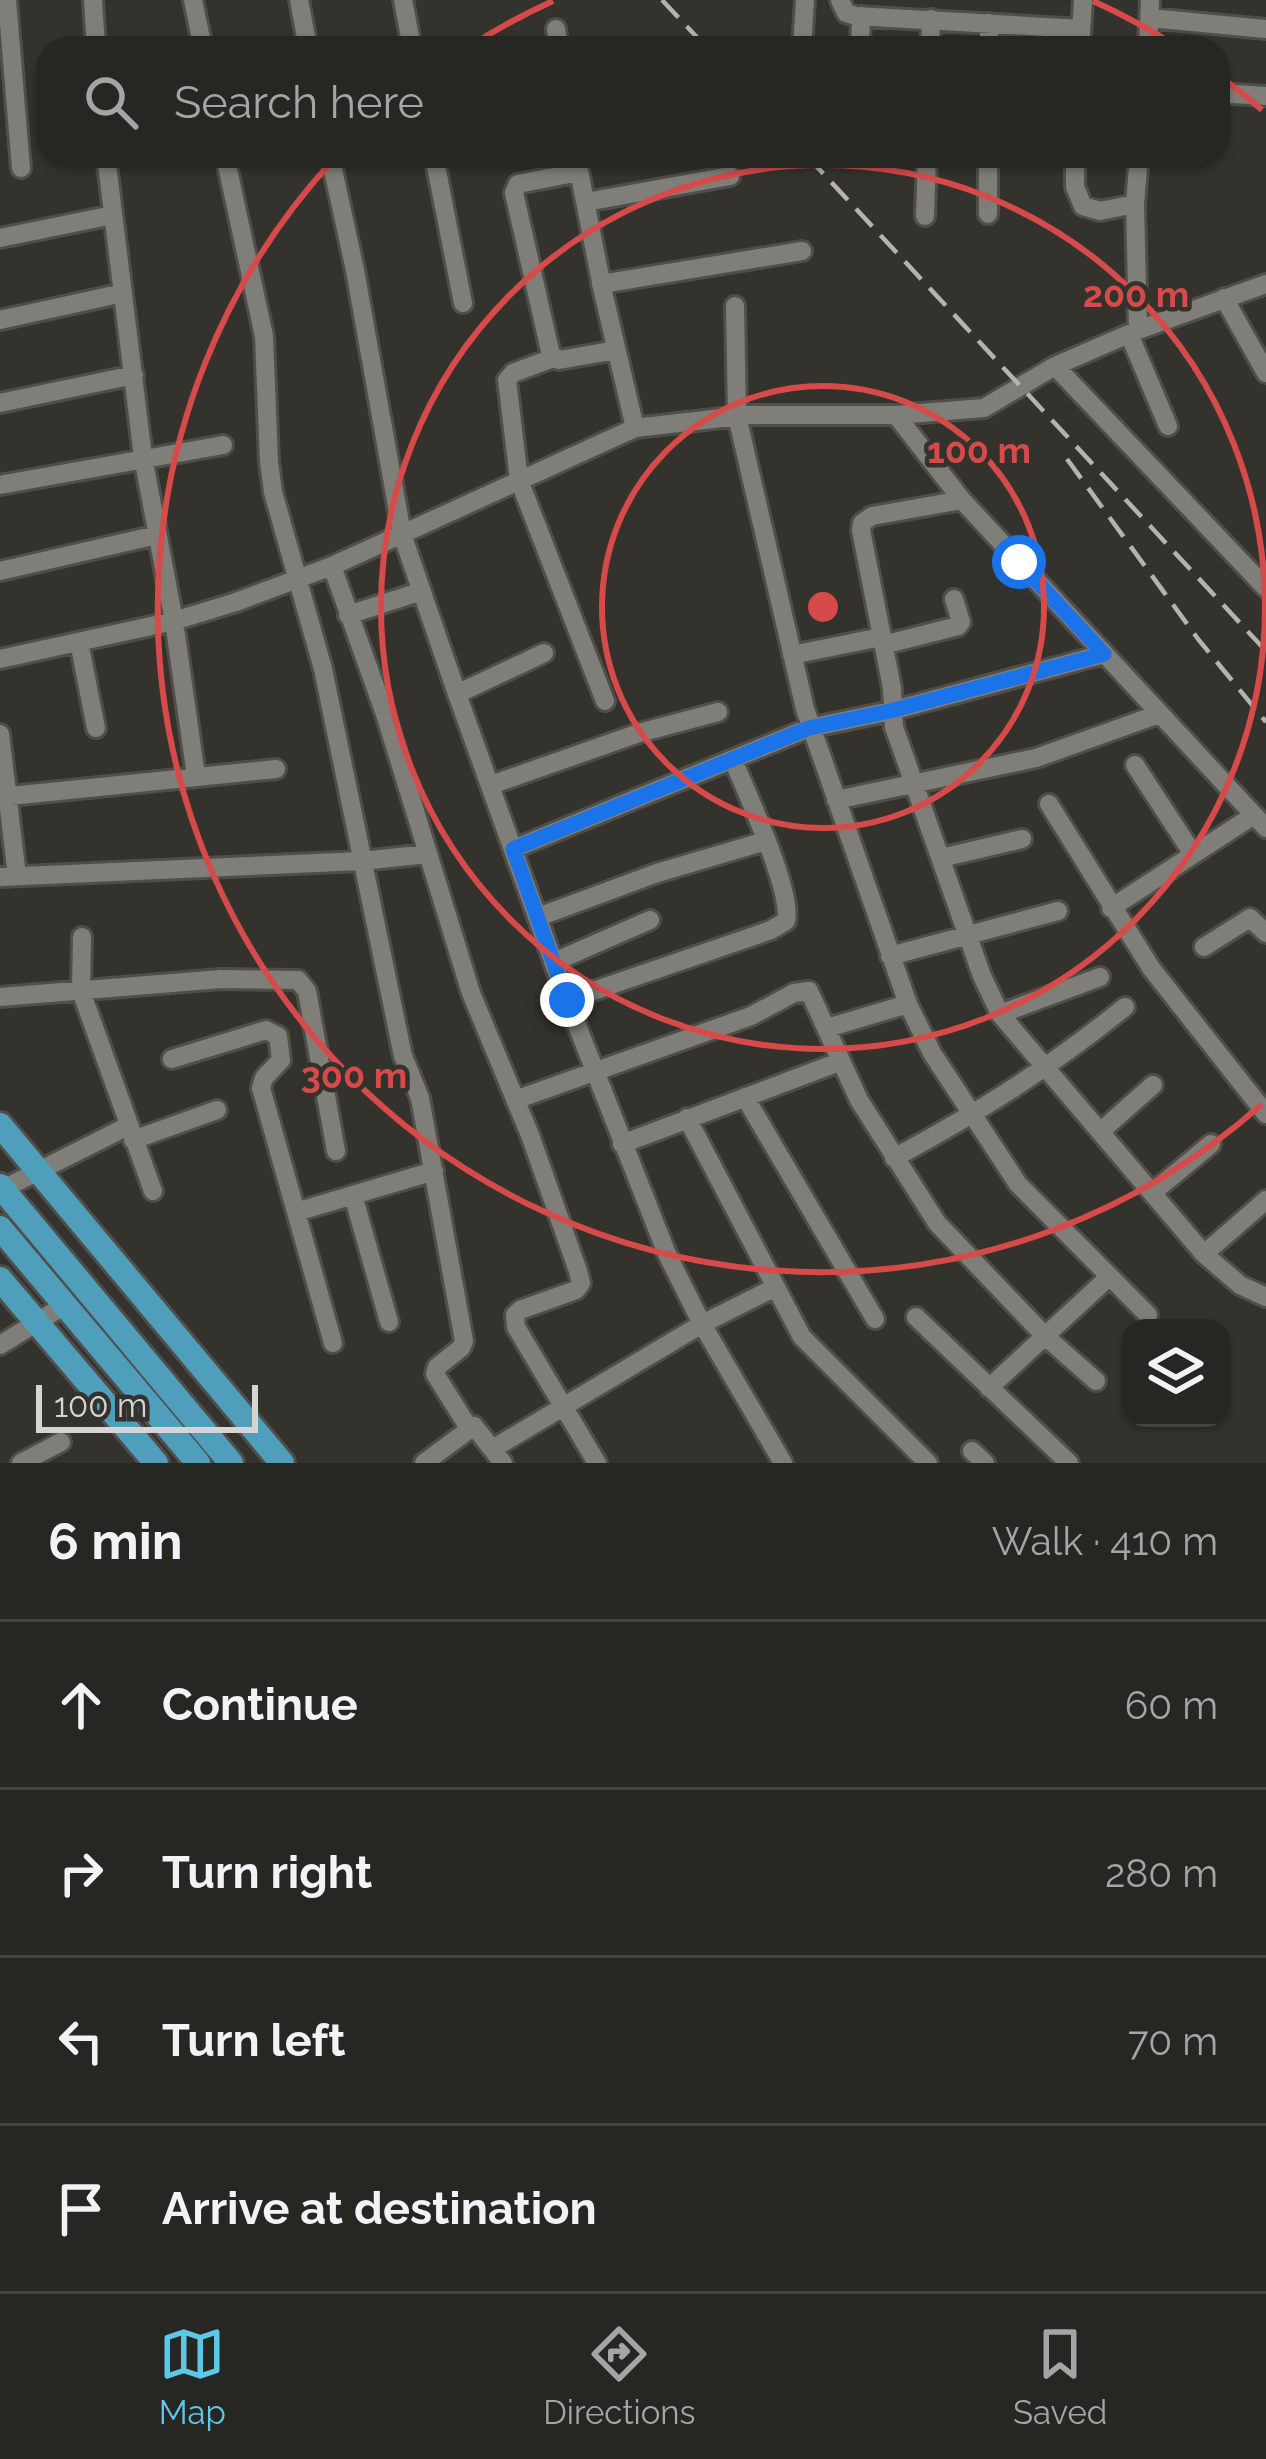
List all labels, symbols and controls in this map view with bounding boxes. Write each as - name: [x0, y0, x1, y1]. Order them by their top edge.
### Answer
- search box: [36, 36, 1230, 168]
- icon: search: [78, 69, 144, 135]
- text: Search here: [174, 76, 424, 129]
- text: 200 m: [1083, 273, 1189, 315]
- text: 100 m: [927, 429, 1031, 471]
- route start: [992, 535, 1046, 589]
- centre of rings: [802, 586, 844, 628]
- route end: [540, 973, 594, 1027]
- text: 300 m: [301, 1054, 407, 1096]
- map controls: [1122, 1319, 1230, 1427]
- button: layers: [1122, 1319, 1230, 1427]
- scale bar: [36, 1379, 258, 1432]
- text: 100 m: [54, 1386, 147, 1425]
- text: 6 min: [48, 1511, 183, 1571]
- text: Walk · 410 m: [992, 1518, 1218, 1564]
- icon: ahead: [48, 1672, 114, 1738]
- text: Continue: [162, 1678, 358, 1731]
- text: 60 m: [1125, 1682, 1218, 1728]
- icon: right: [48, 1840, 114, 1906]
- text: Turn right: [162, 1846, 372, 1899]
- text: 280 m: [1105, 1850, 1218, 1896]
- icon: left: [48, 2008, 114, 2074]
- text: Turn left: [162, 2014, 345, 2067]
- text: 70 m: [1128, 2018, 1218, 2064]
- icon: arrive: [48, 2176, 114, 2242]
- text: Arrive at destination: [162, 2182, 597, 2235]
- tab: Map: [159, 2321, 226, 2432]
- tab: Directions: [543, 2321, 696, 2432]
- tab: Saved: [1013, 2321, 1107, 2432]

